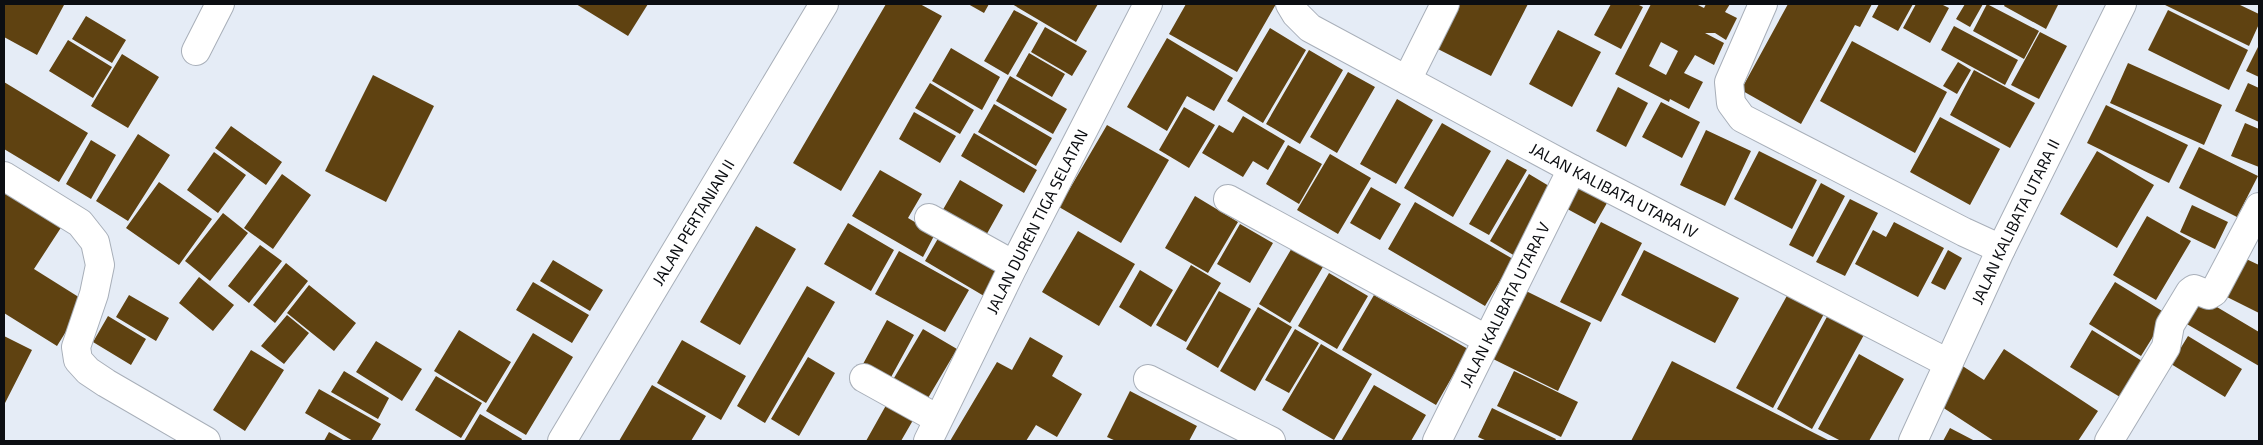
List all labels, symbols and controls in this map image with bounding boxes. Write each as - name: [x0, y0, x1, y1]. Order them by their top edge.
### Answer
- street label: JALAN DUREN TIGA SELATAN: [982, 126, 1091, 317]
- street label: JALAN KALIBATA UTARA II: [1967, 136, 2063, 307]
- street label: JALAN KALIBATA UTARA IV: [1527, 138, 1702, 241]
- street label: JALAN PERTANIAN II: [648, 156, 738, 289]
- street label: JALAN KALIBATA UTARA V: [1455, 219, 1553, 390]

